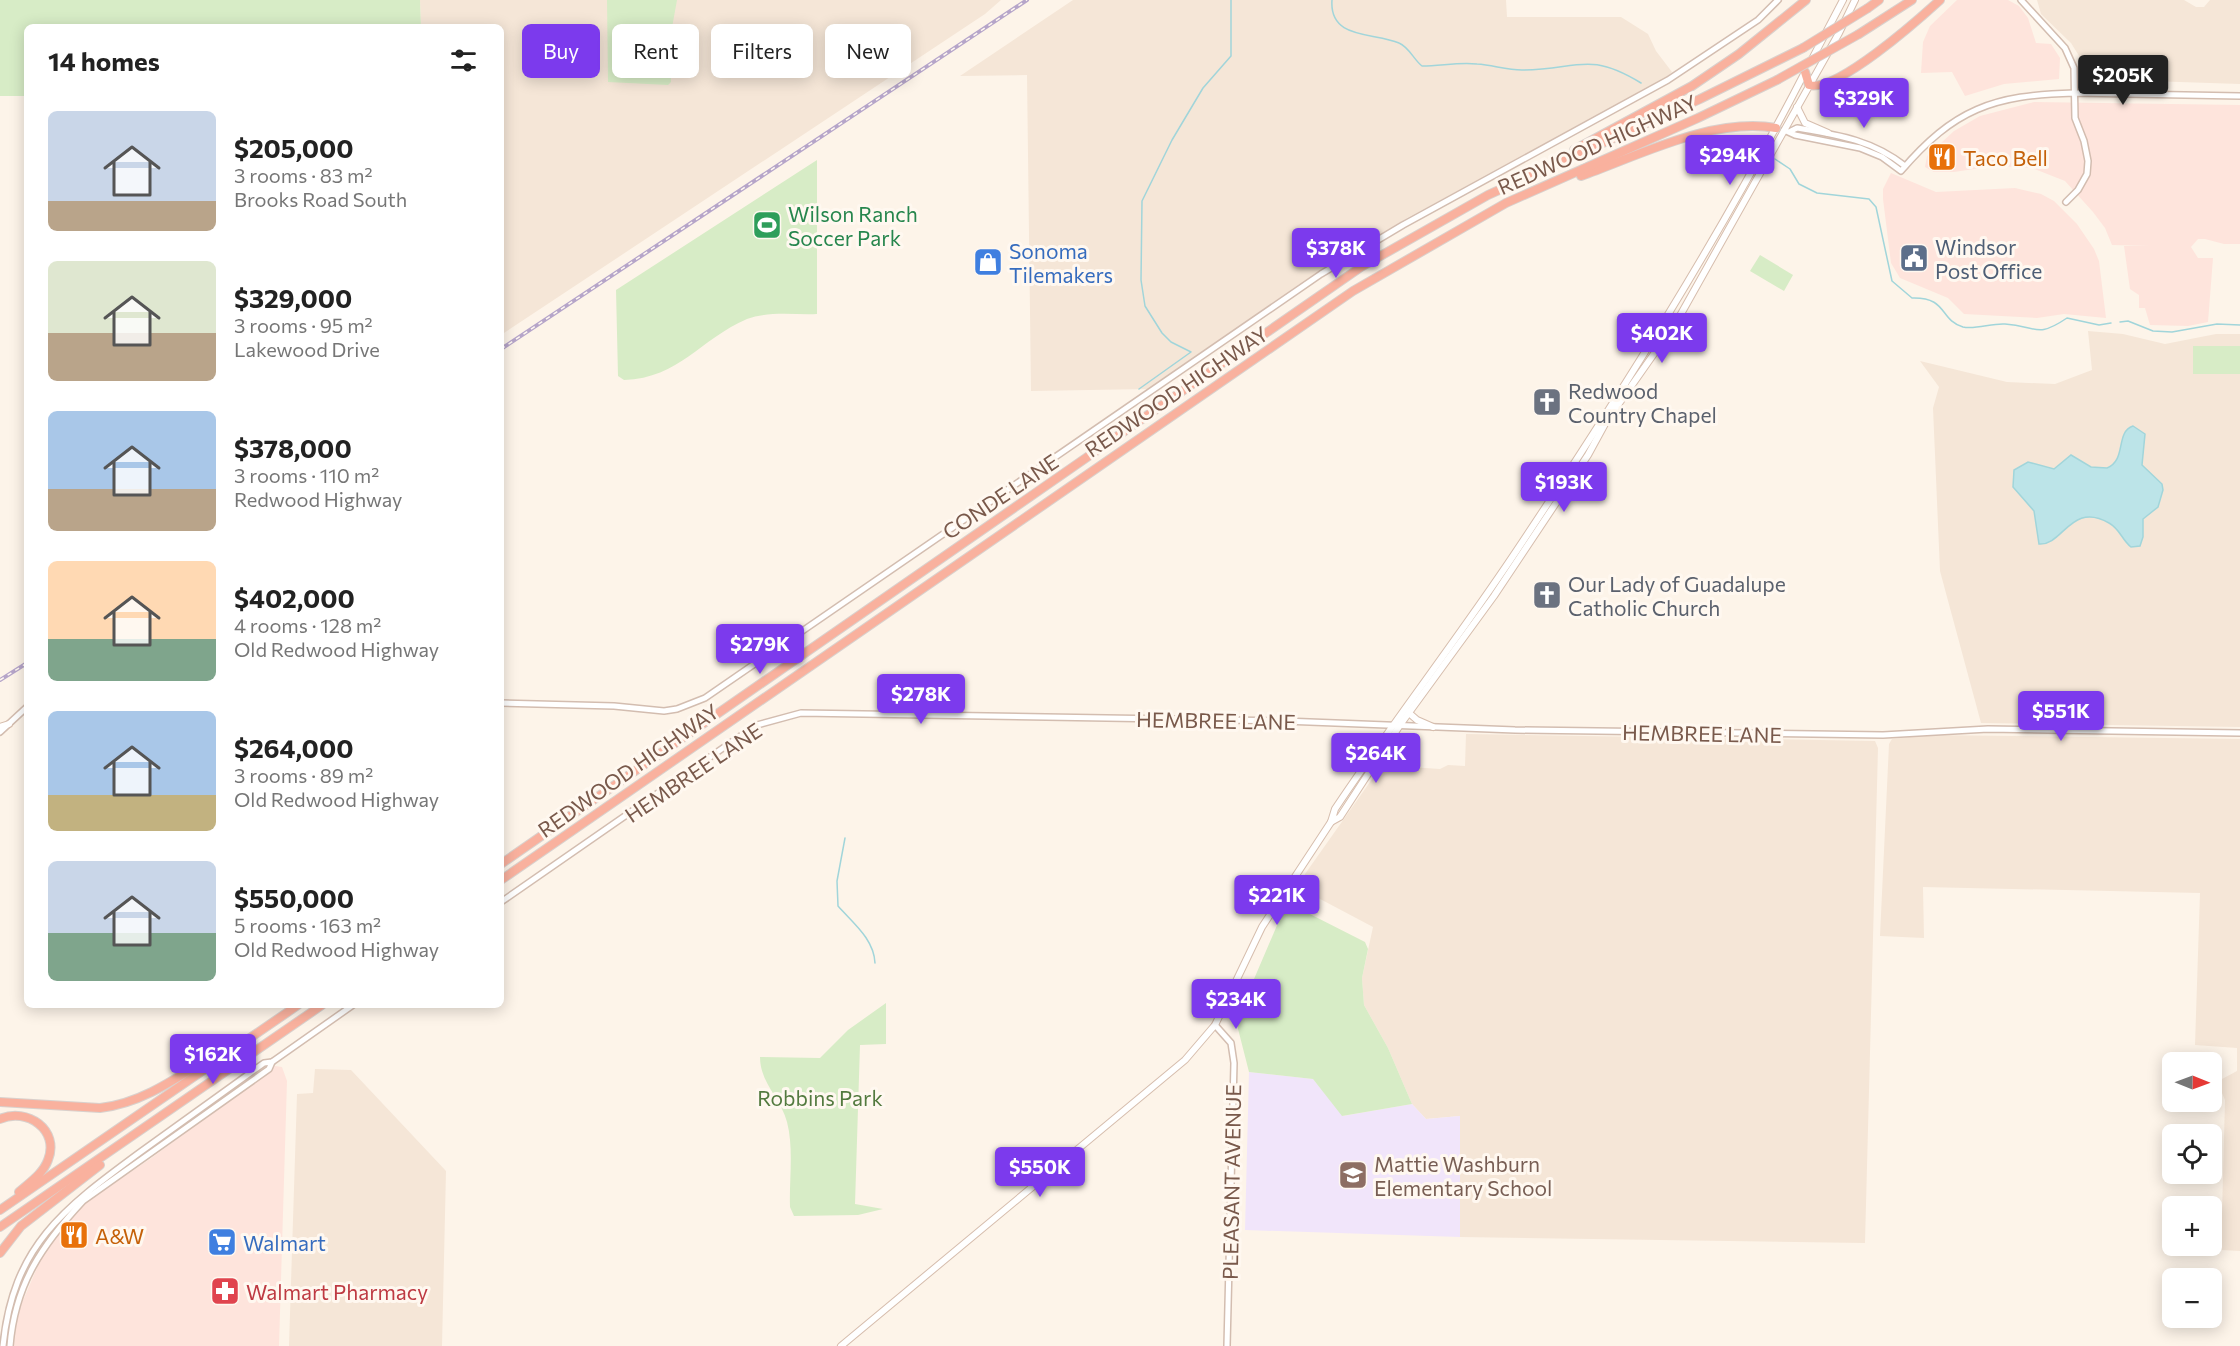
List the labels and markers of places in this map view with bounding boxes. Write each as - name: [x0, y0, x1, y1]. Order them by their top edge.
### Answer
- pin: $205K: [2081, 55, 2165, 106]
- pin: $329K: [1822, 78, 1906, 129]
- pin: $294K: [1688, 135, 1772, 186]
- restaurant icon: Taco Bell: [1926, 141, 1958, 173]
- place label: Taco Bell: [1963, 145, 2048, 170]
- place label: Wilson Ranch Soccer Park: [788, 201, 918, 250]
- sports icon: Wilson Ranch Soccer Park: [751, 209, 783, 241]
- pin: $378K: [1294, 228, 1378, 279]
- place label: Windsor Post Office: [1935, 234, 2042, 283]
- place label: Sonoma Tilemakers: [1009, 238, 1113, 287]
- public building icon: Windsor Post Office: [1898, 242, 1930, 274]
- shop icon: Sonoma Tilemakers: [972, 246, 1004, 278]
- pin: $402K: [1620, 313, 1704, 364]
- place label: Redwood Country Chapel: [1568, 378, 1717, 427]
- church icon: Redwood Country Chapel: [1531, 386, 1563, 418]
- pin: $193K: [1522, 462, 1606, 513]
- place label: Our Lady of Guadalupe Catholic Church: [1568, 571, 1786, 620]
- church icon: Our Lady of Guadalupe Catholic Church: [1531, 579, 1563, 611]
- pin: $279K: [718, 624, 802, 675]
- pin: $278K: [879, 674, 963, 725]
- pin: $551K: [2019, 691, 2103, 742]
- pin: $264K: [1334, 733, 1418, 784]
- pin: $221K: [1235, 875, 1319, 926]
- pin: $234K: [1194, 979, 1278, 1030]
- pin: $162K: [171, 1034, 255, 1085]
- pin: $550K: [998, 1147, 1082, 1198]
- place label: Mattie Washburn Elementary School: [1374, 1151, 1552, 1200]
- school or university icon: Mattie Washburn Elementary School: [1337, 1159, 1369, 1191]
- restaurant icon: A&W: [58, 1219, 90, 1251]
- place label: A&W: [95, 1223, 144, 1248]
- supermarket icon: Walmart: [206, 1226, 238, 1258]
- place label: Walmart: [243, 1230, 326, 1255]
- pharmacy icon: Walmart Pharmacy: [209, 1275, 241, 1307]
- place label: Walmart Pharmacy: [246, 1279, 428, 1304]

